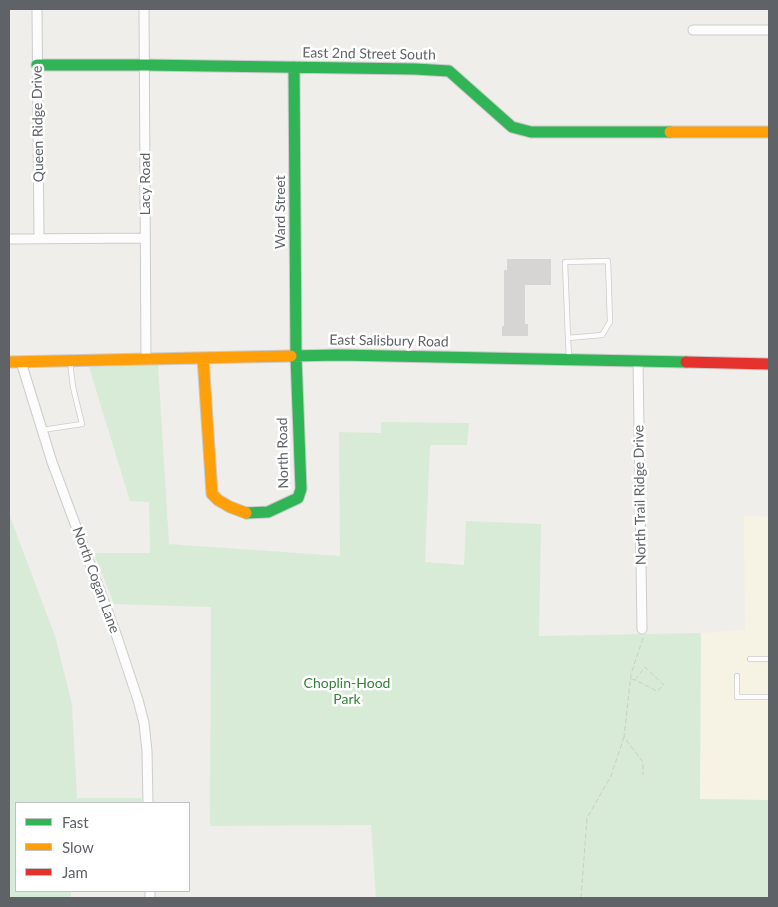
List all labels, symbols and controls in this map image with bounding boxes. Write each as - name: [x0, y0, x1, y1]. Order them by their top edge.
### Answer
- street label: East 2nd Street South: [302, 44, 436, 64]
- street label: Queen Ridge Drive: [29, 66, 47, 182]
- street label: Lacy Road: [137, 153, 153, 215]
- street label: Ward Street: [272, 175, 288, 249]
- street label: East Salisbury Road: [329, 332, 449, 350]
- street label: North Road: [274, 417, 292, 489]
- street label: North Trail Ridge Drive: [630, 425, 650, 565]
- street label: North Cogan Lane: [69, 524, 123, 636]
- park label: Choplin-Hood Park: [304, 675, 390, 708]
- legend: [15, 802, 190, 892]
- text: Fast: [62, 813, 89, 831]
- text: Slow: [62, 838, 94, 856]
- text: Jam: [62, 863, 88, 881]

